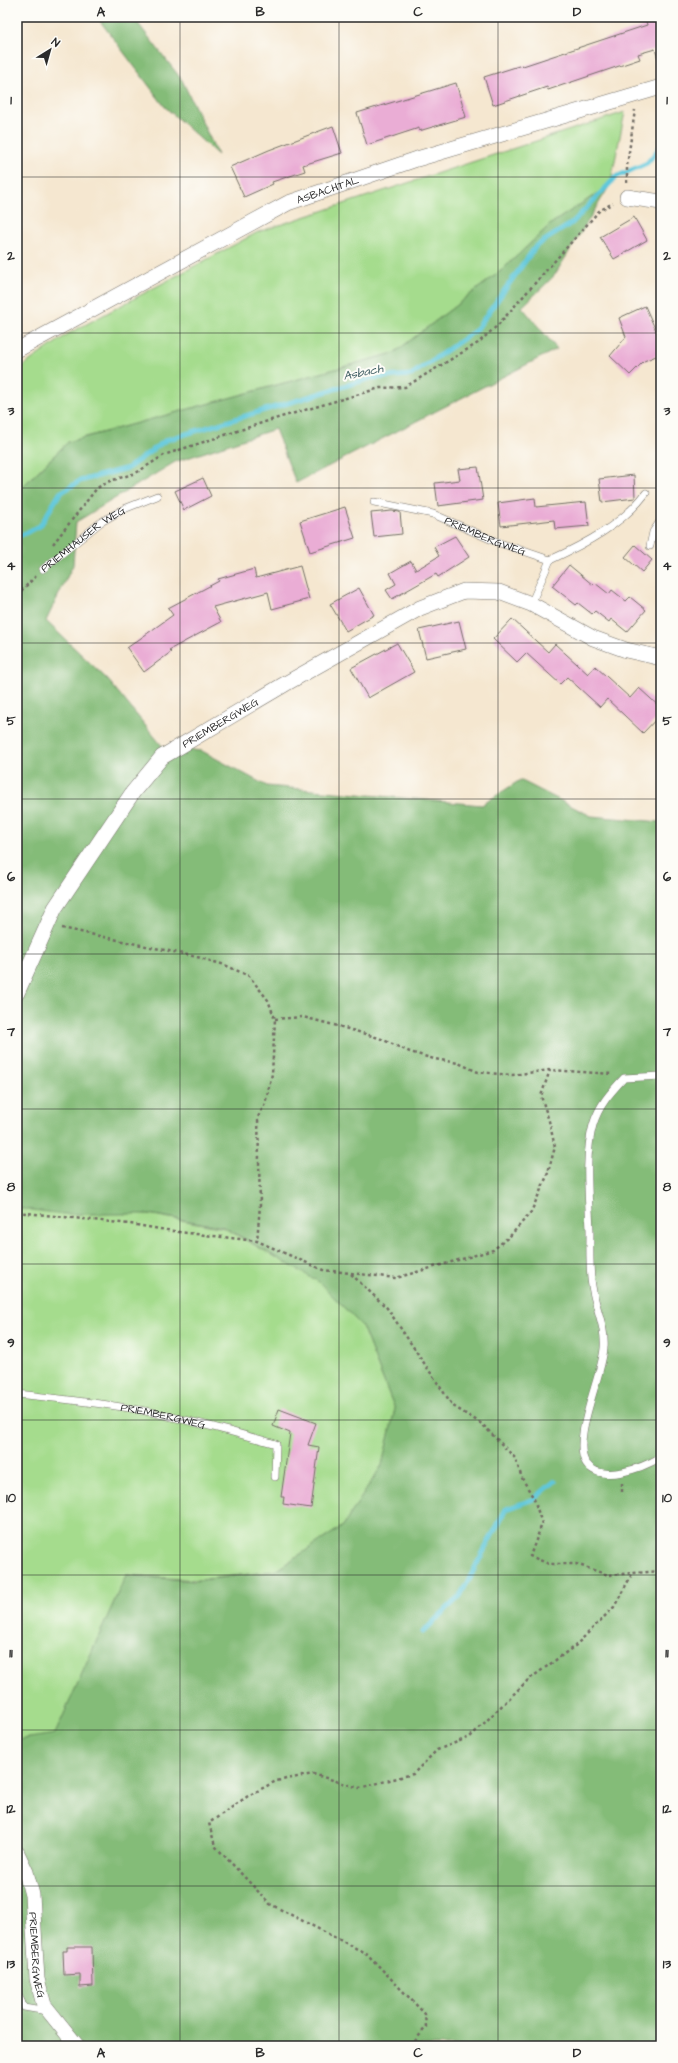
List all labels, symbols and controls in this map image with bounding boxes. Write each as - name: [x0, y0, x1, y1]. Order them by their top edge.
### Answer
- text: A: [97, 3, 106, 21]
- text: B: [255, 3, 265, 21]
- text: C: [413, 3, 423, 21]
- text: D: [573, 3, 582, 21]
- north arrow: [30, 30, 70, 70]
- text: N: [48, 34, 63, 51]
- text: 1: [10, 91, 12, 109]
- text: 1: [666, 91, 668, 109]
- street label: ASBACHTAL: [294, 172, 361, 208]
- text: 2: [6, 247, 15, 265]
- text: 2: [662, 247, 671, 265]
- water label: Asbach: [342, 360, 386, 385]
- text: 3: [7, 402, 15, 420]
- text: 3: [663, 402, 671, 420]
- street label: PRIEMHAUSER WEG: [38, 503, 128, 576]
- street label: PRIEMBERGWEG: [442, 513, 528, 559]
- text: 4: [7, 557, 16, 575]
- text: 4: [663, 557, 672, 575]
- street label: PRIEMBERGWEG: [179, 694, 262, 751]
- text: 5: [6, 712, 16, 730]
- text: 5: [662, 712, 672, 730]
- text: 6: [7, 868, 16, 886]
- text: 6: [663, 868, 672, 886]
- text: 7: [6, 1023, 16, 1041]
- text: 7: [662, 1023, 672, 1041]
- text: 8: [7, 1178, 16, 1196]
- text: 8: [663, 1178, 672, 1196]
- text: 9: [7, 1334, 15, 1352]
- text: 9: [663, 1334, 671, 1352]
- street label: PRIEMBERGWEG: [120, 1400, 207, 1433]
- text: 10: [6, 1489, 17, 1507]
- text: 10: [662, 1489, 673, 1507]
- text: 11: [9, 1644, 13, 1662]
- text: 11: [665, 1644, 669, 1662]
- text: 12: [6, 1800, 16, 1818]
- text: 12: [662, 1800, 672, 1818]
- street label: PRIEMBERGWEG: [25, 1912, 49, 2000]
- text: 13: [7, 1955, 16, 1973]
- text: 13: [663, 1955, 672, 1973]
- text: A: [97, 2044, 106, 2062]
- text: B: [255, 2044, 265, 2062]
- text: C: [413, 2044, 423, 2062]
- text: D: [573, 2044, 582, 2062]

